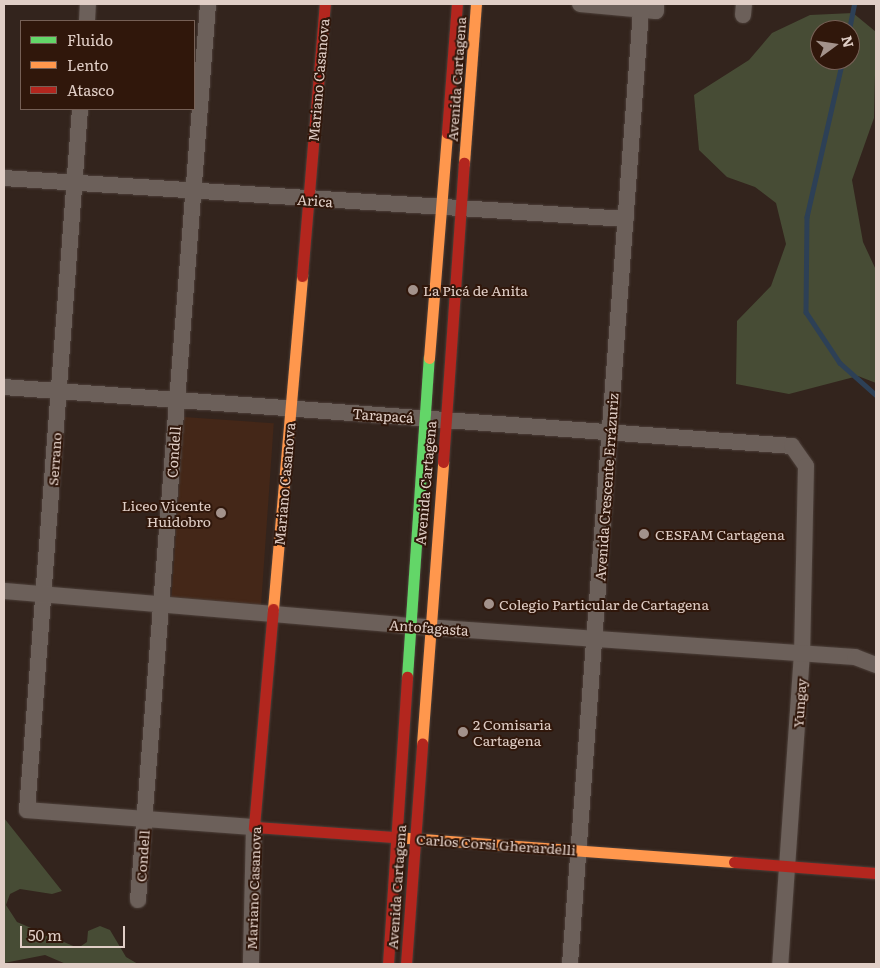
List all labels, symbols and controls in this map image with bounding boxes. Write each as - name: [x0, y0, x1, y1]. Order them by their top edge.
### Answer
- street label: Avenida Cartagena: [443, 16, 469, 142]
- street label: Mariano Casanova: [304, 18, 332, 142]
- legend: [20, 20, 195, 110]
- north arrow: [810, 20, 860, 70]
- text: Fluido: [67, 28, 113, 51]
- text: N: [837, 33, 860, 50]
- text: Lento: [67, 53, 108, 76]
- text: Atasco: [67, 78, 114, 101]
- street label: Arica: [297, 190, 333, 210]
- place label: La Picá de Anita: [423, 282, 528, 298]
- marker: La Picá de Anita: [407, 284, 419, 296]
- street label: Avenida Crescente Errázuriz: [591, 392, 621, 582]
- street label: Tarapacá: [352, 404, 414, 426]
- street label: Avenida Cartagena: [411, 420, 439, 546]
- street label: Mariano Casanova: [270, 422, 298, 546]
- street label: Condell: [163, 426, 183, 478]
- street label: Serrano: [44, 432, 64, 486]
- place label: Liceo Vicente Huidobro: [122, 497, 211, 530]
- marker: Liceo Vicente Huidobro: [215, 507, 227, 519]
- place label: CESFAM Cartagena: [655, 526, 785, 542]
- marker: CESFAM Cartagena: [637, 527, 651, 541]
- place label: Colegio Particular de Cartagena: [499, 596, 709, 612]
- marker: Colegio Particular de Cartagena: [483, 598, 495, 610]
- street label: Antofagasta: [389, 616, 469, 638]
- street label: Yungay: [789, 678, 809, 728]
- place label: 2 Comisaria Cartagena: [473, 716, 552, 749]
- marker: 2 Comisaria Cartagena: [457, 726, 469, 738]
- street label: Avenida Cartagena: [383, 824, 409, 950]
- street label: Mariano Casanova: [242, 826, 264, 950]
- street label: Condell: [132, 830, 152, 882]
- street label: Carlos Corsi Gherardelli: [416, 830, 576, 858]
- scale bar: [22, 916, 128, 948]
- text: 50 m: [28, 923, 62, 946]

